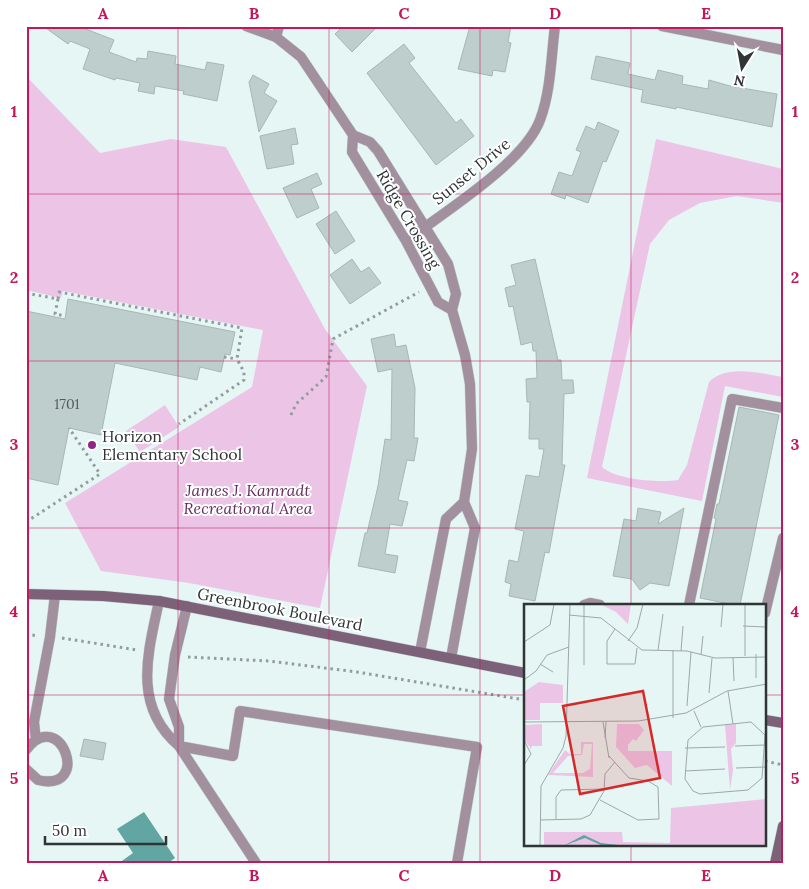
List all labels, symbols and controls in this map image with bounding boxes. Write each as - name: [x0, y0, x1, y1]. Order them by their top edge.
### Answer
- text: A: [98, 3, 109, 23]
- text: B: [249, 3, 260, 23]
- text: C: [398, 3, 410, 23]
- text: D: [549, 3, 561, 23]
- text: E: [701, 3, 711, 23]
- north arrow: [716, 42, 766, 92]
- text: N: [732, 71, 747, 91]
- text: 1: [11, 101, 17, 121]
- text: 1: [792, 101, 798, 121]
- street label: Sunset Drive: [428, 133, 514, 209]
- street label: Ridge Crossing: [373, 166, 446, 273]
- text: 2: [10, 267, 18, 287]
- text: 2: [791, 267, 799, 287]
- house number: 1701: [54, 395, 80, 413]
- place label: Horizon Elementary School: [102, 426, 242, 464]
- text: 3: [10, 434, 19, 454]
- text: 3: [791, 434, 800, 454]
- marker: Horizon Elementary School: [86, 439, 98, 451]
- park label: James J. Kamradt Recreational Area: [184, 480, 313, 518]
- street label: Greenbrook Boulevard: [196, 583, 365, 635]
- text: 4: [10, 601, 19, 621]
- text: 4: [791, 601, 800, 621]
- inset map: [524, 604, 766, 846]
- text: 5: [10, 768, 19, 788]
- text: 5: [791, 768, 800, 788]
- scale bar: [45, 814, 166, 846]
- text: 50 m: [52, 821, 87, 840]
- text: A: [98, 865, 109, 885]
- text: B: [249, 865, 260, 885]
- text: C: [398, 865, 410, 885]
- text: D: [549, 865, 561, 885]
- text: E: [701, 865, 711, 885]

